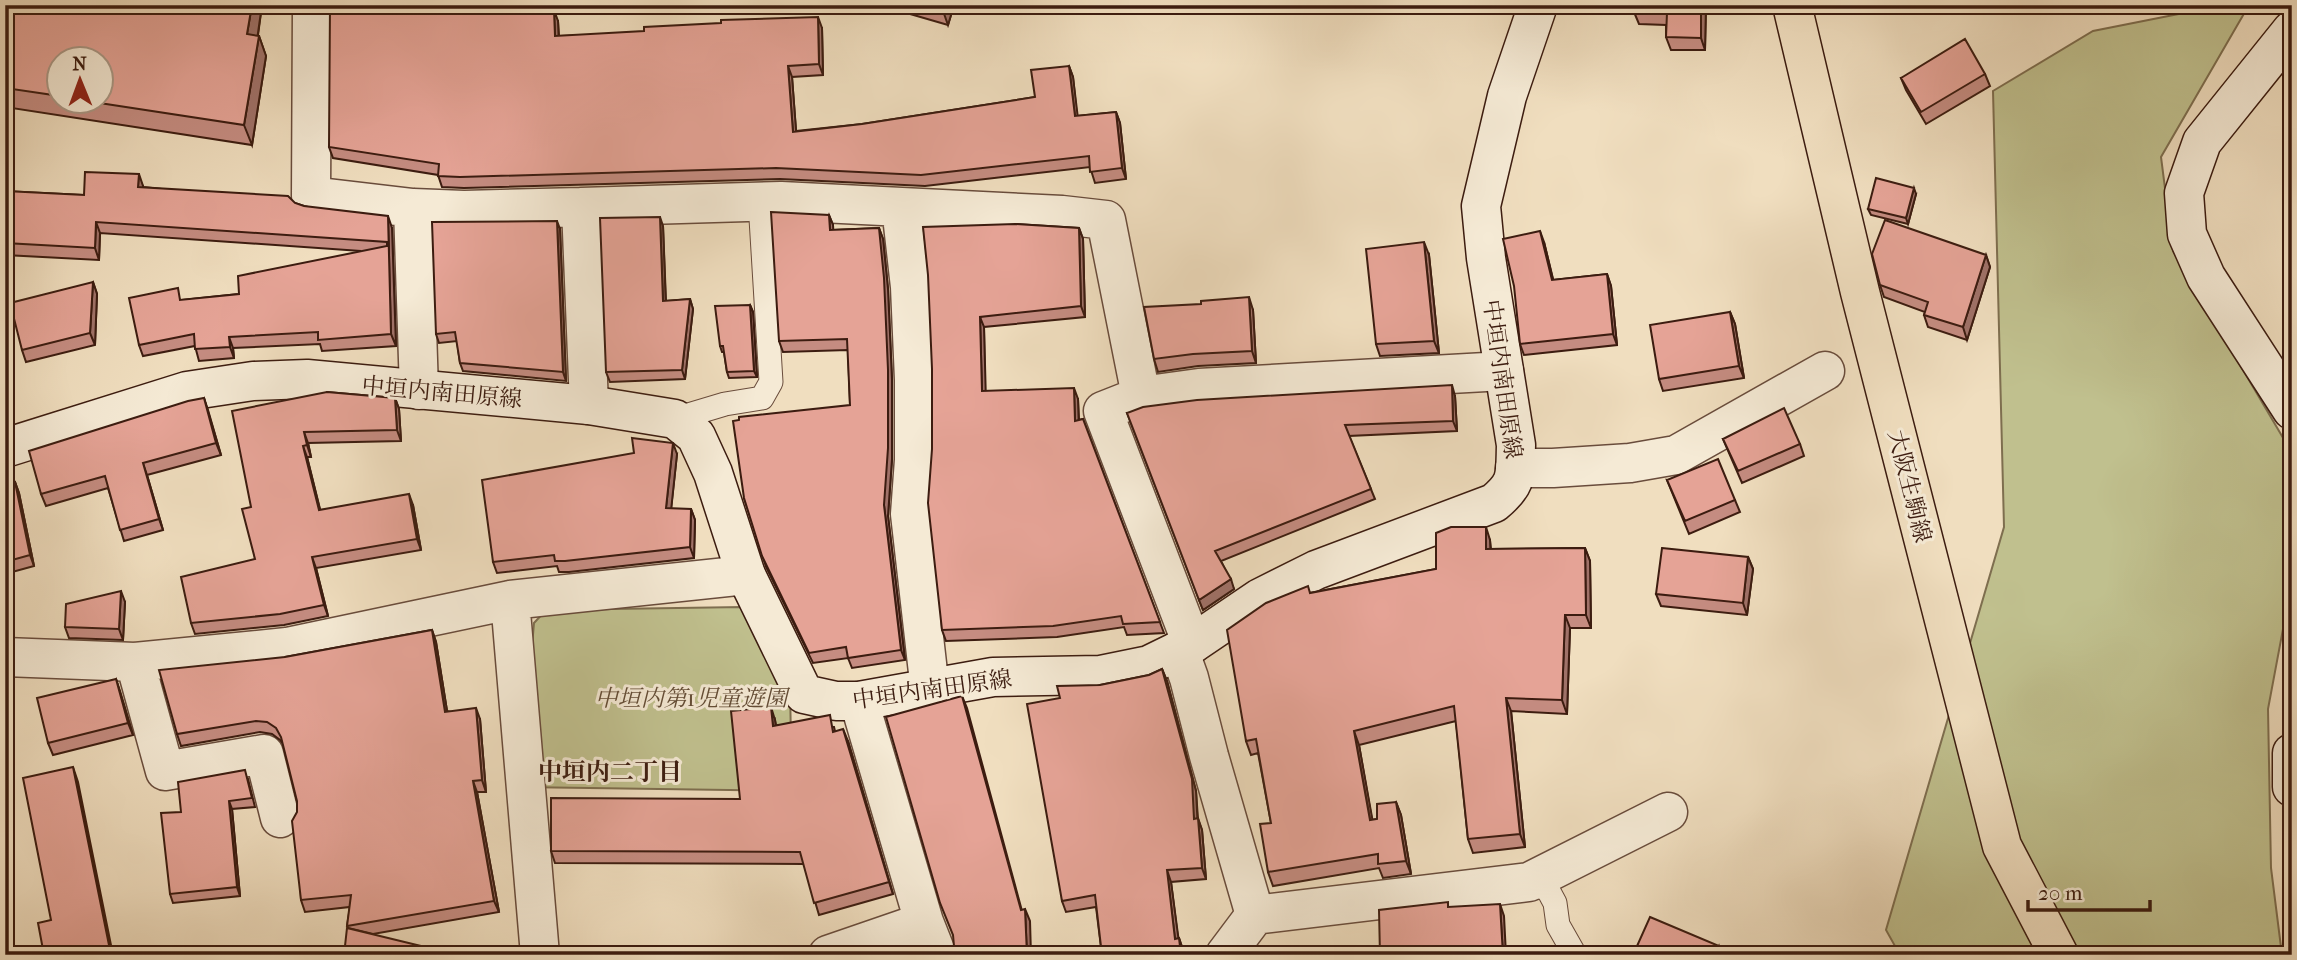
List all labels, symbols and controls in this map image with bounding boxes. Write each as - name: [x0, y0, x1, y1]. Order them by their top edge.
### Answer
- north arrow: [46, 46, 116, 116]
- text: N: [72, 53, 88, 75]
- street label: 中垣内南田原線: [1478, 297, 1527, 461]
- street label: 中垣内南田原線: [361, 372, 523, 413]
- street label: 大阪生駒線: [1883, 427, 1937, 545]
- street label: 中垣内南田原線: [850, 665, 1014, 714]
- park label: 中垣内第1児童遊園: [595, 685, 791, 712]
- district label: 中垣内二丁目: [538, 758, 682, 786]
- scale bar: [2028, 869, 2150, 913]
- text: 20 m: [2038, 881, 2083, 905]

